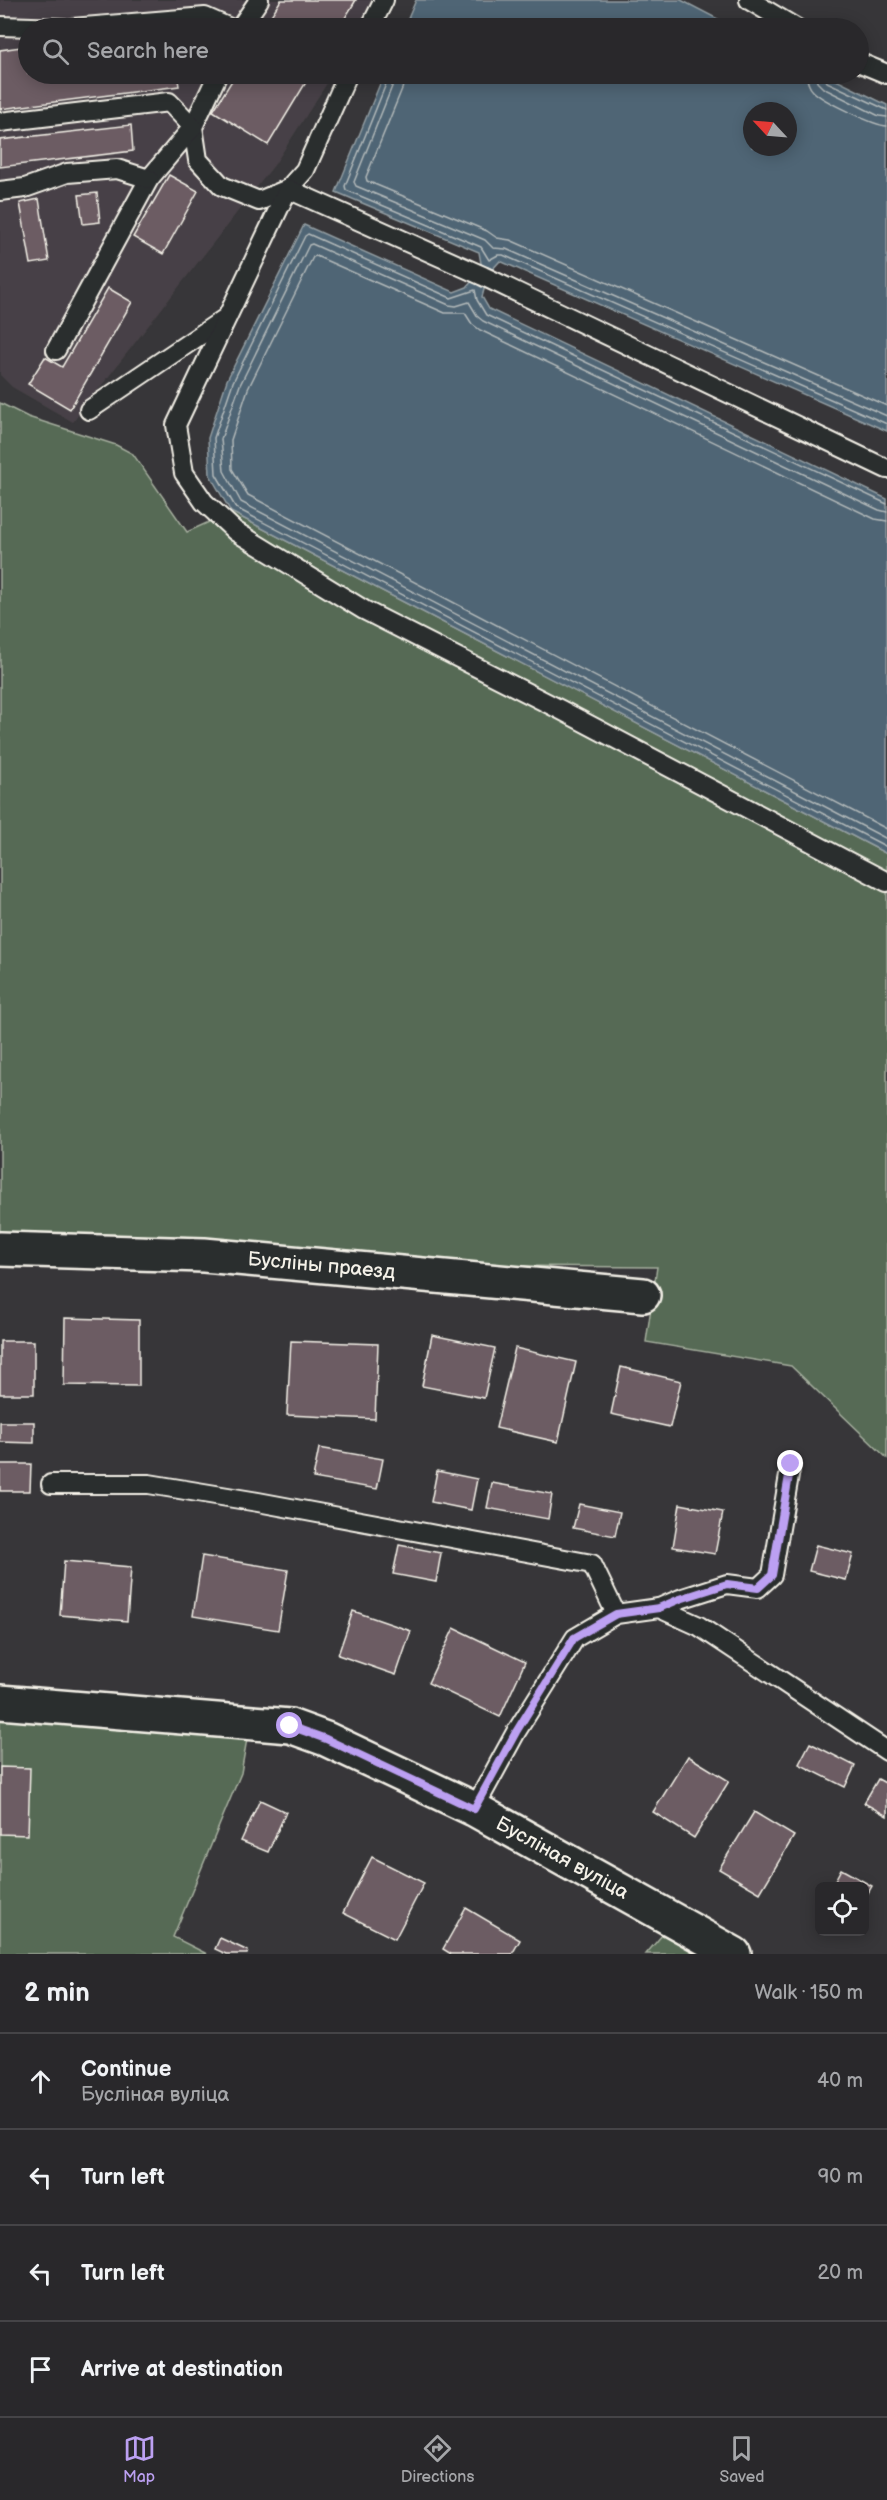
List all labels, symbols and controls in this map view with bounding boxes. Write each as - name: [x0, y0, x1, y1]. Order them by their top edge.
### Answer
- search box: [18, 18, 869, 84]
- icon: search: [39, 35, 72, 68]
- text: Search here: [87, 38, 209, 65]
- north arrow: [743, 102, 797, 156]
- street label: Бусліны праезд: [247, 1247, 396, 1284]
- route end: [777, 1450, 803, 1476]
- route start: [276, 1712, 302, 1738]
- street label: Бусліная вуліца: [492, 1812, 633, 1905]
- map controls: [815, 1882, 869, 1936]
- button: locate: [815, 1882, 869, 1936]
- text: 2 min: [24, 1978, 90, 2009]
- text: Walk · 150 m: [754, 1981, 863, 2005]
- text: Continue: [81, 2056, 171, 2083]
- icon: ahead: [24, 2065, 57, 2098]
- text: 40 m: [817, 2069, 863, 2093]
- text: Бусліная вуліца: [81, 2083, 229, 2107]
- icon: left: [24, 2161, 57, 2194]
- text: Turn left: [81, 2164, 165, 2191]
- text: 90 m: [818, 2165, 863, 2189]
- icon: left: [24, 2257, 57, 2290]
- text: Turn left: [81, 2260, 165, 2287]
- text: 20 m: [818, 2261, 863, 2285]
- icon: arrive: [24, 2353, 57, 2386]
- text: Arrive at destination: [81, 2356, 283, 2383]
- tab: Map: [123, 2432, 156, 2487]
- tab: Directions: [401, 2432, 474, 2487]
- tab: Saved: [719, 2432, 764, 2487]

